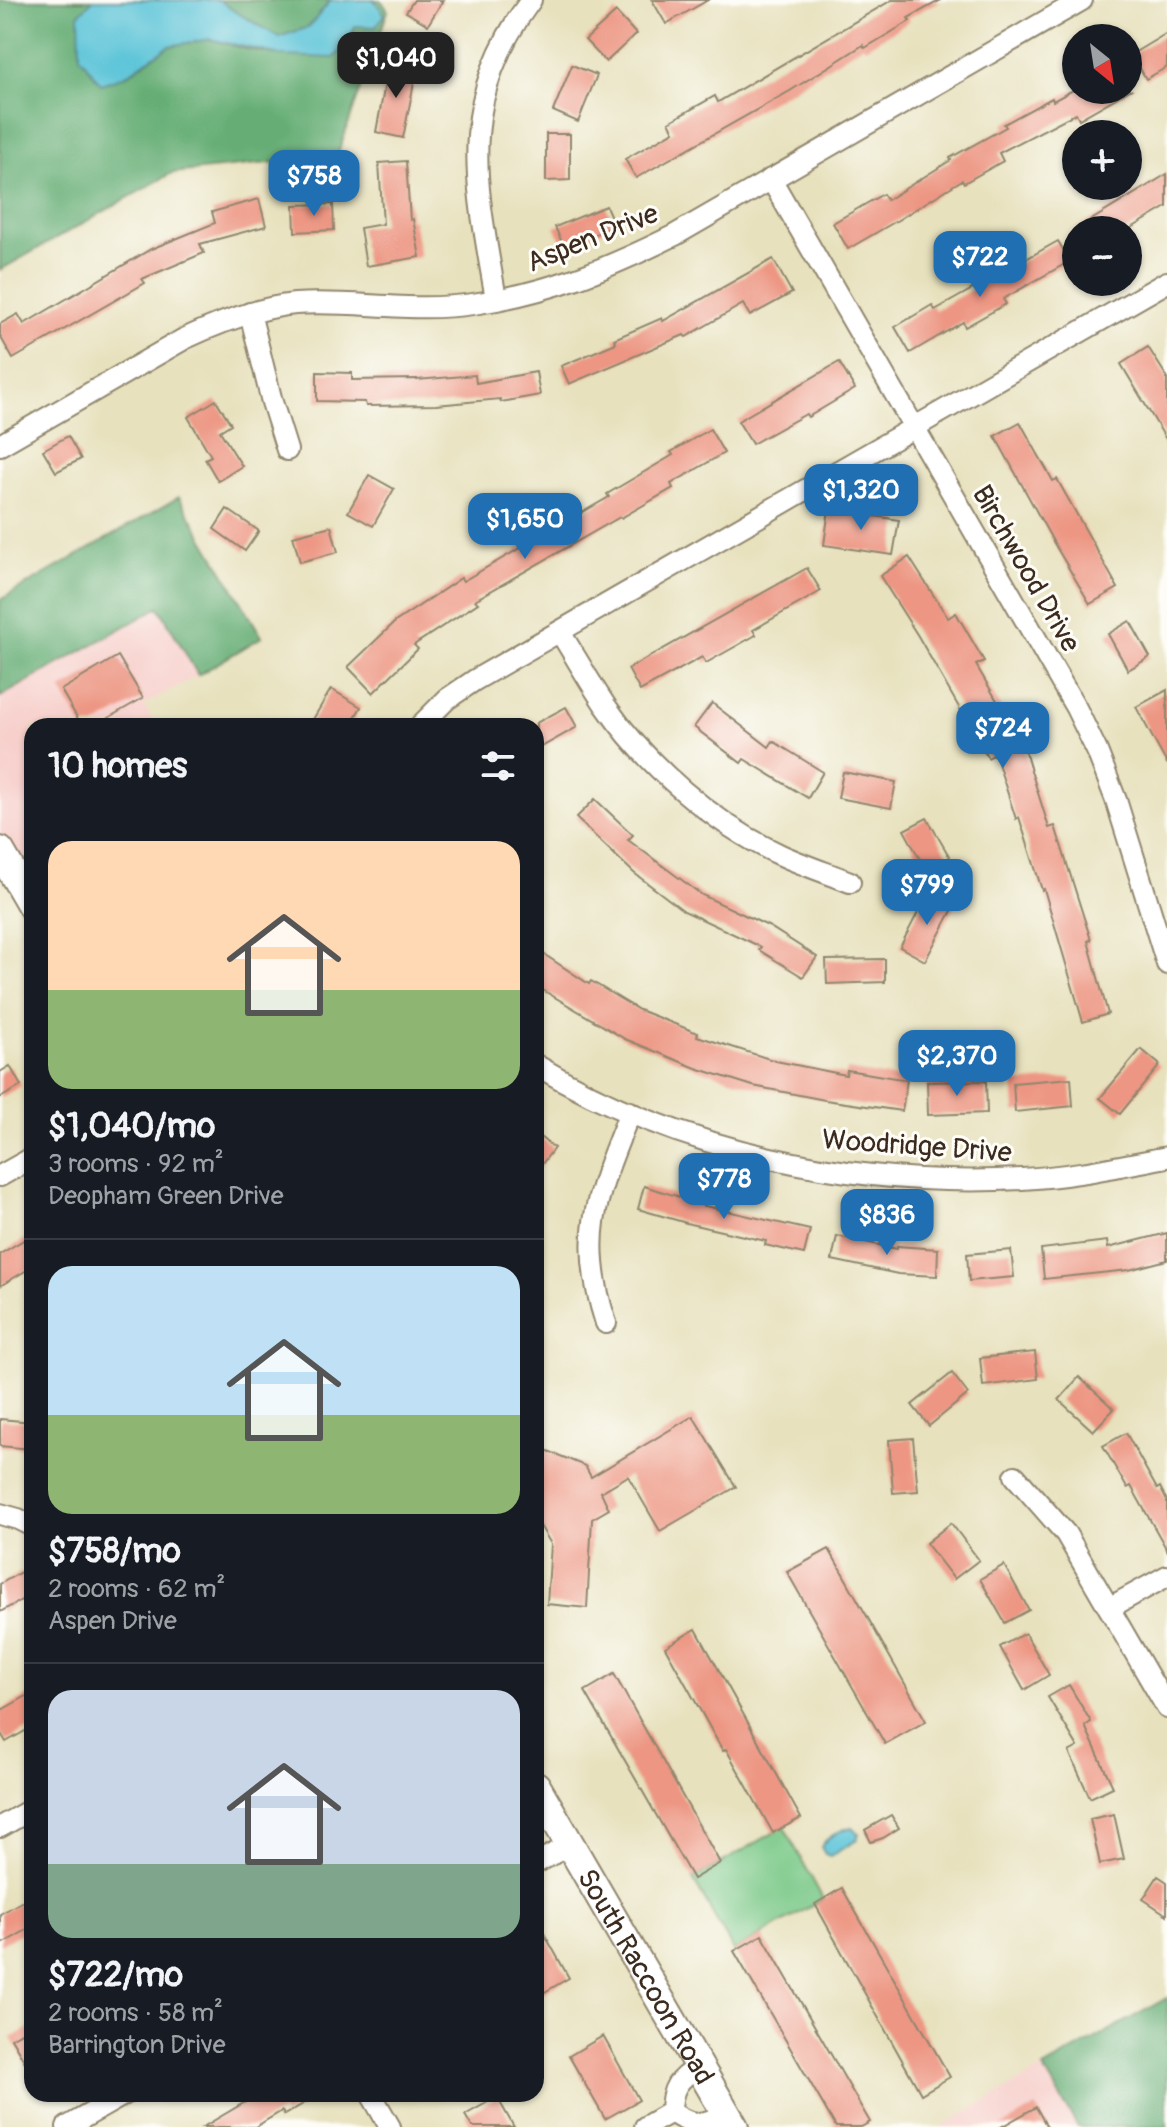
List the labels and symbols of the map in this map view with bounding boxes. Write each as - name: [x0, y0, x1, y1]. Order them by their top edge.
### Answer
- north arrow: [1062, 24, 1142, 104]
- pin: $1,040: [331, 32, 461, 100]
- pin: $758: [267, 150, 361, 218]
- street label: Aspen Drive: [522, 196, 664, 281]
- pin: $722: [933, 231, 1027, 299]
- pin: $1,320: [796, 464, 926, 532]
- street label: Birchwood Drive: [964, 479, 1088, 659]
- pin: $1,650: [460, 493, 590, 561]
- pin: $724: [956, 702, 1050, 770]
- pin: $799: [880, 859, 974, 927]
- pin: $2,370: [892, 1030, 1022, 1098]
- street label: Woodridge Drive: [821, 1122, 1013, 1171]
- pin: $778: [677, 1153, 771, 1221]
- pin: $836: [840, 1189, 934, 1257]
- street label: South Raccoon Road: [569, 1863, 721, 2091]

